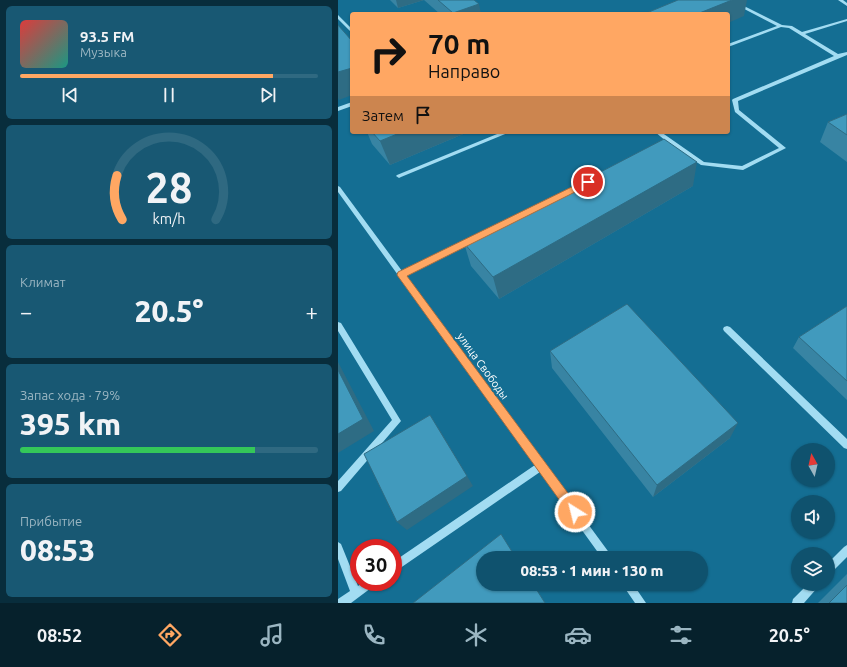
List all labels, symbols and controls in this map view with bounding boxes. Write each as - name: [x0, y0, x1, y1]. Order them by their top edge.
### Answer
- text: 93.5 FM: [80, 28, 134, 45]
- icon: right: [362, 28, 414, 80]
- text: 70 m: [428, 28, 490, 59]
- text: Музыка: [80, 45, 127, 59]
- text: Направо: [428, 61, 500, 81]
- icon: previous: [59, 84, 81, 106]
- icon: pause: [158, 84, 180, 106]
- icon: next: [257, 84, 279, 106]
- icon: arrive: [412, 104, 434, 126]
- text: Затем: [362, 107, 404, 124]
- text: 28: [146, 164, 192, 211]
- pin: [571, 165, 605, 199]
- icon: arrive: [577, 171, 599, 193]
- text: km/h: [153, 211, 185, 227]
- text: Климат: [20, 275, 65, 289]
- text: 20.5°: [134, 294, 204, 328]
- text: −: [20, 299, 32, 324]
- text: +: [306, 299, 318, 324]
- street label: улица Свободы: [455, 330, 511, 402]
- text: Запас хода · 79%: [20, 388, 120, 402]
- text: 395 km: [20, 407, 121, 441]
- north arrow: [791, 443, 835, 487]
- map controls: [791, 443, 835, 591]
- position arrow: [554, 491, 596, 533]
- button: sound: [791, 495, 835, 539]
- text: Прибытие: [20, 514, 82, 528]
- text: 08:53: [20, 533, 95, 567]
- speed limit sign: 30: [350, 539, 402, 591]
- button: layers: [791, 547, 835, 591]
- text: 08:53 · 1 мин · 130 m: [521, 562, 663, 579]
- icon: directions: [156, 621, 184, 649]
- icon: music: [258, 621, 286, 649]
- icon: phone: [360, 621, 388, 649]
- icon: climate: [462, 621, 490, 649]
- icon: car: [564, 621, 592, 649]
- icon: filters: [667, 621, 695, 649]
- text: 08:52: [37, 625, 82, 645]
- text: 20.5°: [769, 625, 810, 645]

